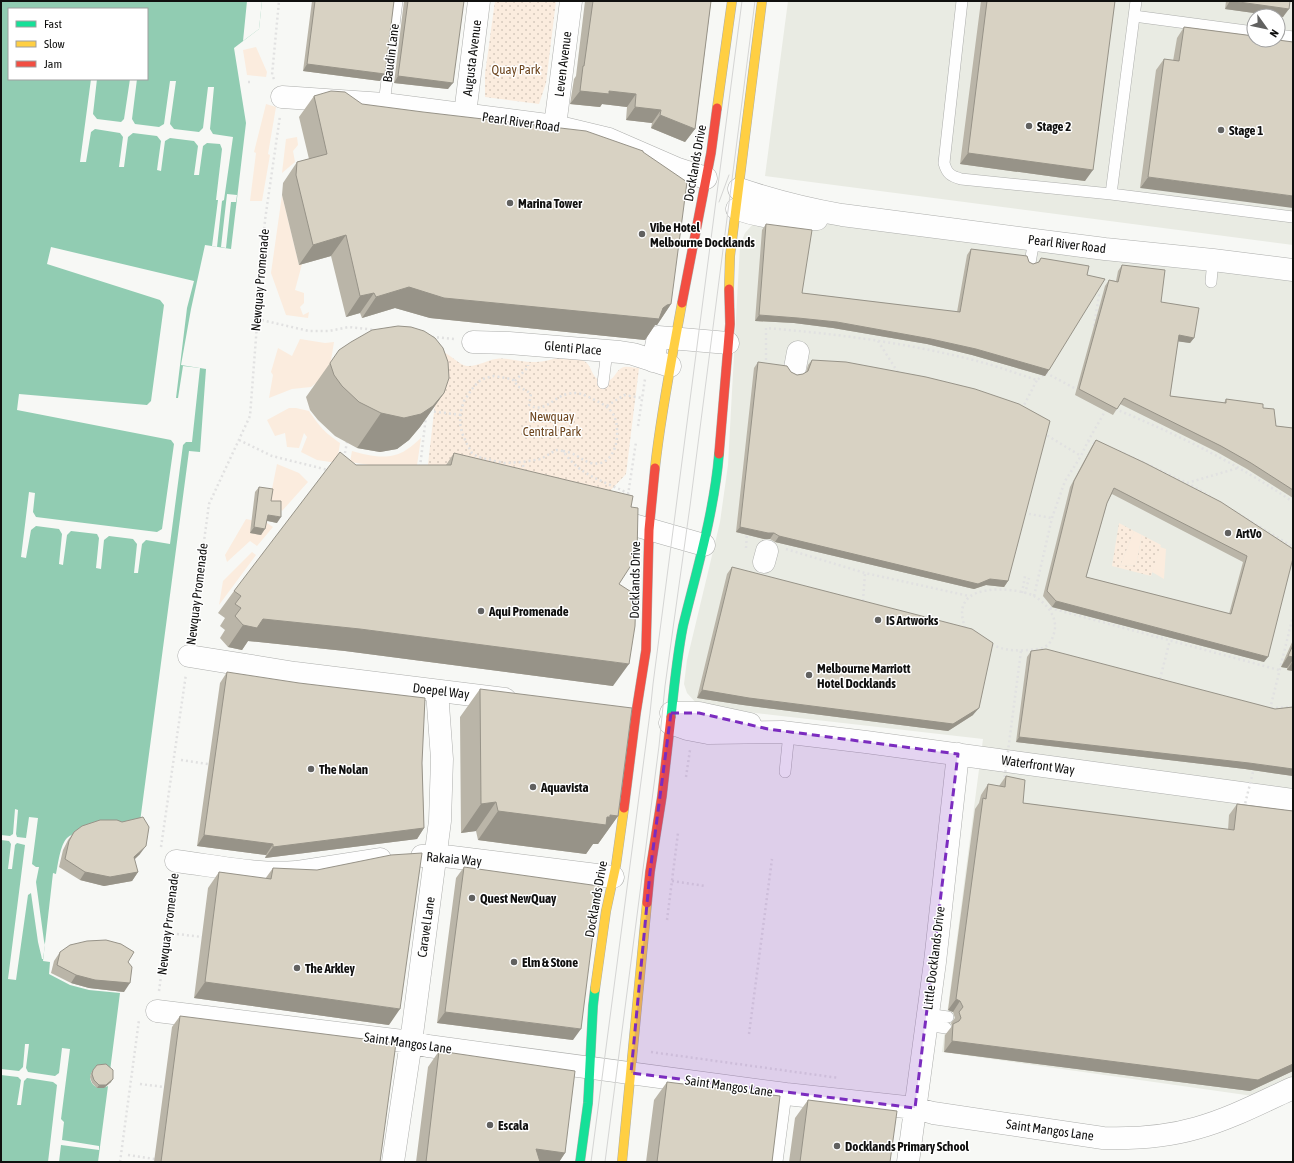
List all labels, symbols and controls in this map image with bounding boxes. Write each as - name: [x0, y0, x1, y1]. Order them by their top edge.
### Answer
- legend: [8, 8, 148, 80]
- north arrow: [1246, 8, 1286, 48]
- text: Fast: [44, 17, 62, 31]
- street label: Augusta Avenue: [460, 19, 484, 97]
- street label: Baudin Lane: [380, 23, 402, 83]
- text: N: [1268, 27, 1281, 39]
- street label: Leven Avenue: [552, 30, 574, 98]
- text: Slow: [44, 37, 65, 51]
- text: Jam: [44, 57, 62, 71]
- park label: Quay Park: [492, 62, 541, 77]
- street label: Pearl River Road: [481, 109, 561, 135]
- place label: Stage 2: [1037, 119, 1071, 134]
- marker: Stage 2: [1024, 121, 1034, 131]
- street label: Docklands Drive: [681, 123, 709, 202]
- place label: Stage 1: [1229, 123, 1263, 138]
- marker: Stage 1: [1216, 125, 1226, 135]
- place label: Marina Tower: [518, 196, 583, 211]
- marker: Marina Tower: [505, 198, 515, 208]
- place label: Vibe Hotel Melbourne Docklands: [649, 220, 755, 250]
- street label: Newquay Promenade: [248, 228, 272, 332]
- marker: Vibe Hotel Melbourne Docklands: [637, 229, 647, 239]
- street label: Pearl River Road: [1027, 232, 1107, 256]
- street label: Glenti Place: [544, 338, 602, 358]
- park label: Newquay Central Park: [523, 409, 581, 439]
- place label: ArtVo: [1235, 526, 1262, 541]
- marker: ArtVo: [1223, 528, 1233, 538]
- street label: Docklands Drive: [627, 541, 643, 619]
- street label: Newquay Promenade: [183, 542, 211, 646]
- place label: Aqui Promenade: [488, 604, 569, 619]
- marker: Aqui Promenade: [476, 606, 486, 616]
- place label: IS Artworks: [886, 613, 939, 628]
- marker: IS Artworks: [873, 615, 883, 625]
- place label: Melbourne Marriott Hotel Docklands: [817, 661, 911, 691]
- marker: Melbourne Marriott Hotel Docklands: [804, 670, 814, 680]
- street label: Doepel Way: [412, 680, 471, 702]
- street label: Waterfront Way: [1000, 752, 1076, 778]
- place label: The Nolan: [319, 762, 368, 777]
- marker: The Nolan: [306, 764, 316, 774]
- place label: Aquavista: [540, 780, 589, 795]
- marker: Aquavista: [528, 782, 538, 792]
- street label: Rakaia Way: [426, 849, 483, 869]
- street label: Docklands Drive: [582, 859, 610, 938]
- street label: Newquay Promenade: [154, 872, 182, 976]
- place label: Quest NewQuay: [480, 891, 557, 906]
- marker: Quest NewQuay: [467, 893, 477, 903]
- street label: Caravel Lane: [414, 896, 438, 958]
- street label: Little Docklands Drive: [920, 905, 948, 1011]
- place label: Elm & Stone: [522, 955, 578, 970]
- marker: Elm & Stone: [509, 957, 519, 967]
- place label: The Arkley: [305, 961, 355, 976]
- marker: The Arkley: [292, 963, 302, 973]
- street label: Saint Mangos Lane: [363, 1029, 453, 1057]
- street label: Saint Mangos Lane: [684, 1072, 774, 1100]
- street label: Saint Mangos Lane: [1005, 1116, 1095, 1144]
- place label: Escala: [498, 1118, 528, 1133]
- marker: Escala: [485, 1120, 495, 1130]
- place label: Docklands Primary School: [845, 1139, 970, 1154]
- marker: Docklands Primary School: [832, 1141, 842, 1151]

